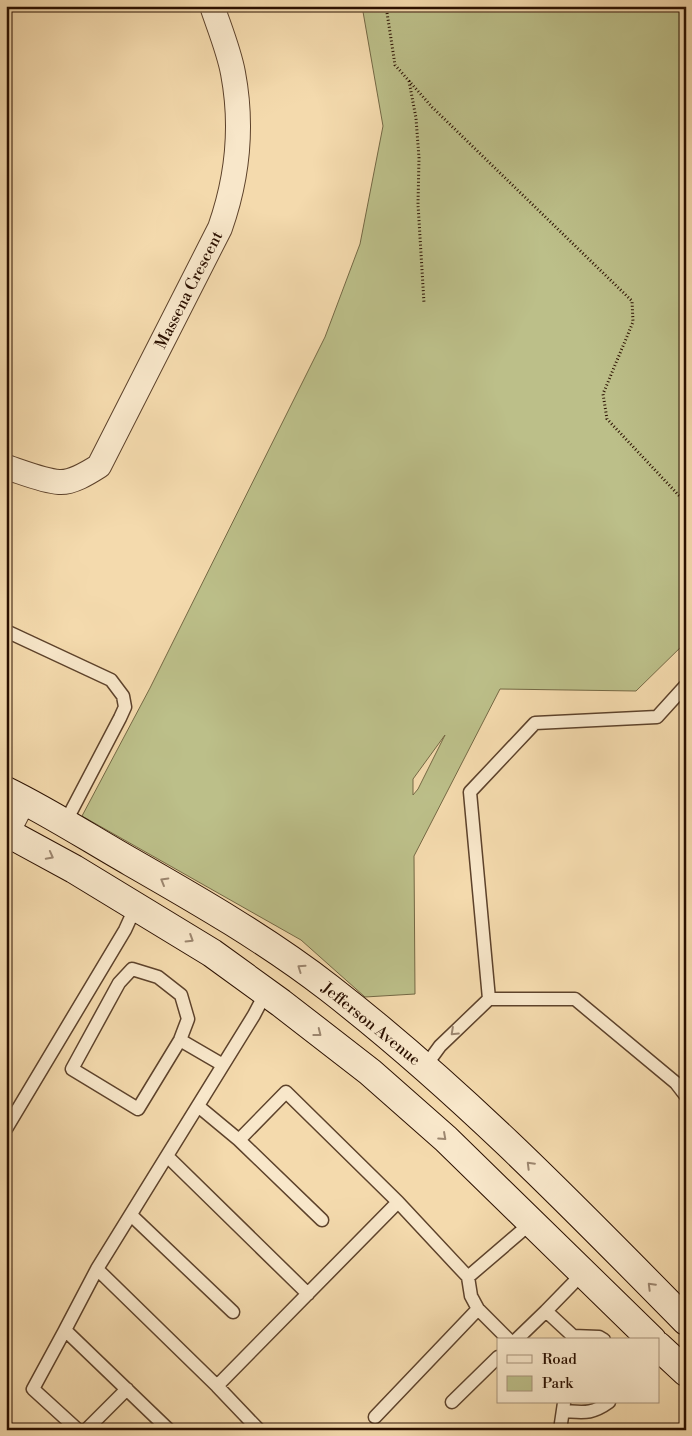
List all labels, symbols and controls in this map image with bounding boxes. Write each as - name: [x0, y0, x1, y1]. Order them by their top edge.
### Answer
- street label: Massena Crescent: [151, 227, 227, 352]
- one-way arrow: [45, 850, 54, 860]
- one-way arrow: [160, 877, 169, 887]
- one-way arrow: [184, 933, 193, 943]
- one-way arrow: [297, 965, 306, 974]
- street label: Jefferson Avenue: [317, 977, 425, 1070]
- one-way arrow: [451, 1026, 460, 1035]
- one-way arrow: [313, 1027, 322, 1036]
- one-way arrow: [438, 1131, 447, 1140]
- one-way arrow: [527, 1162, 536, 1171]
- one-way arrow: [648, 1283, 657, 1292]
- legend: [497, 1338, 660, 1404]
- text: Road: [542, 1350, 577, 1369]
- text: Park: [542, 1374, 574, 1393]

